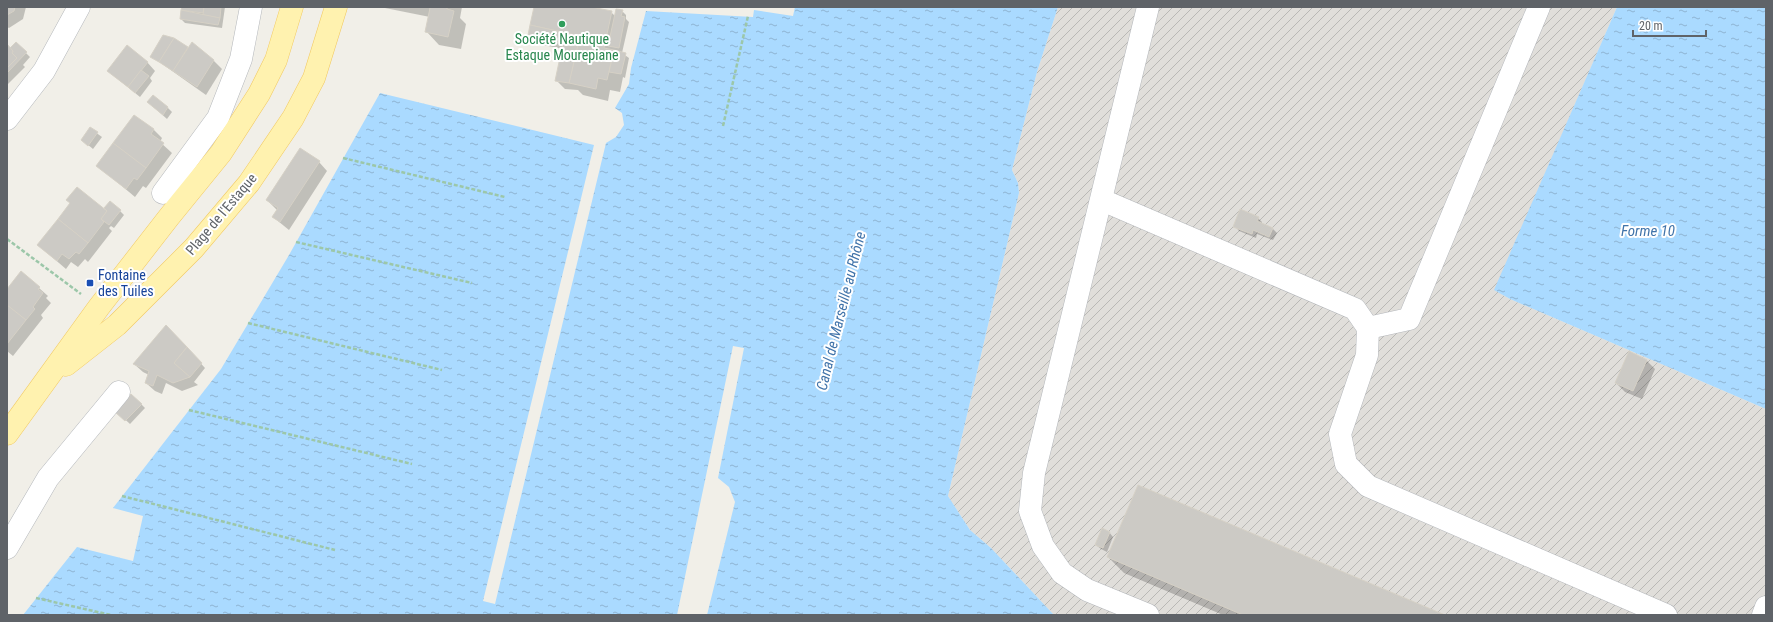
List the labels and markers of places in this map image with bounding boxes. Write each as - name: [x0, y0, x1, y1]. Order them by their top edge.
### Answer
- marker: Société Nautique Estaque Mourepiane: [557, 19, 567, 29]
- place label: Société Nautique Estaque Mourepiane: [506, 31, 619, 63]
- place label: Fontaine des Tuiles: [98, 267, 154, 299]
- marker: Fontaine des Tuiles: [85, 278, 95, 288]

